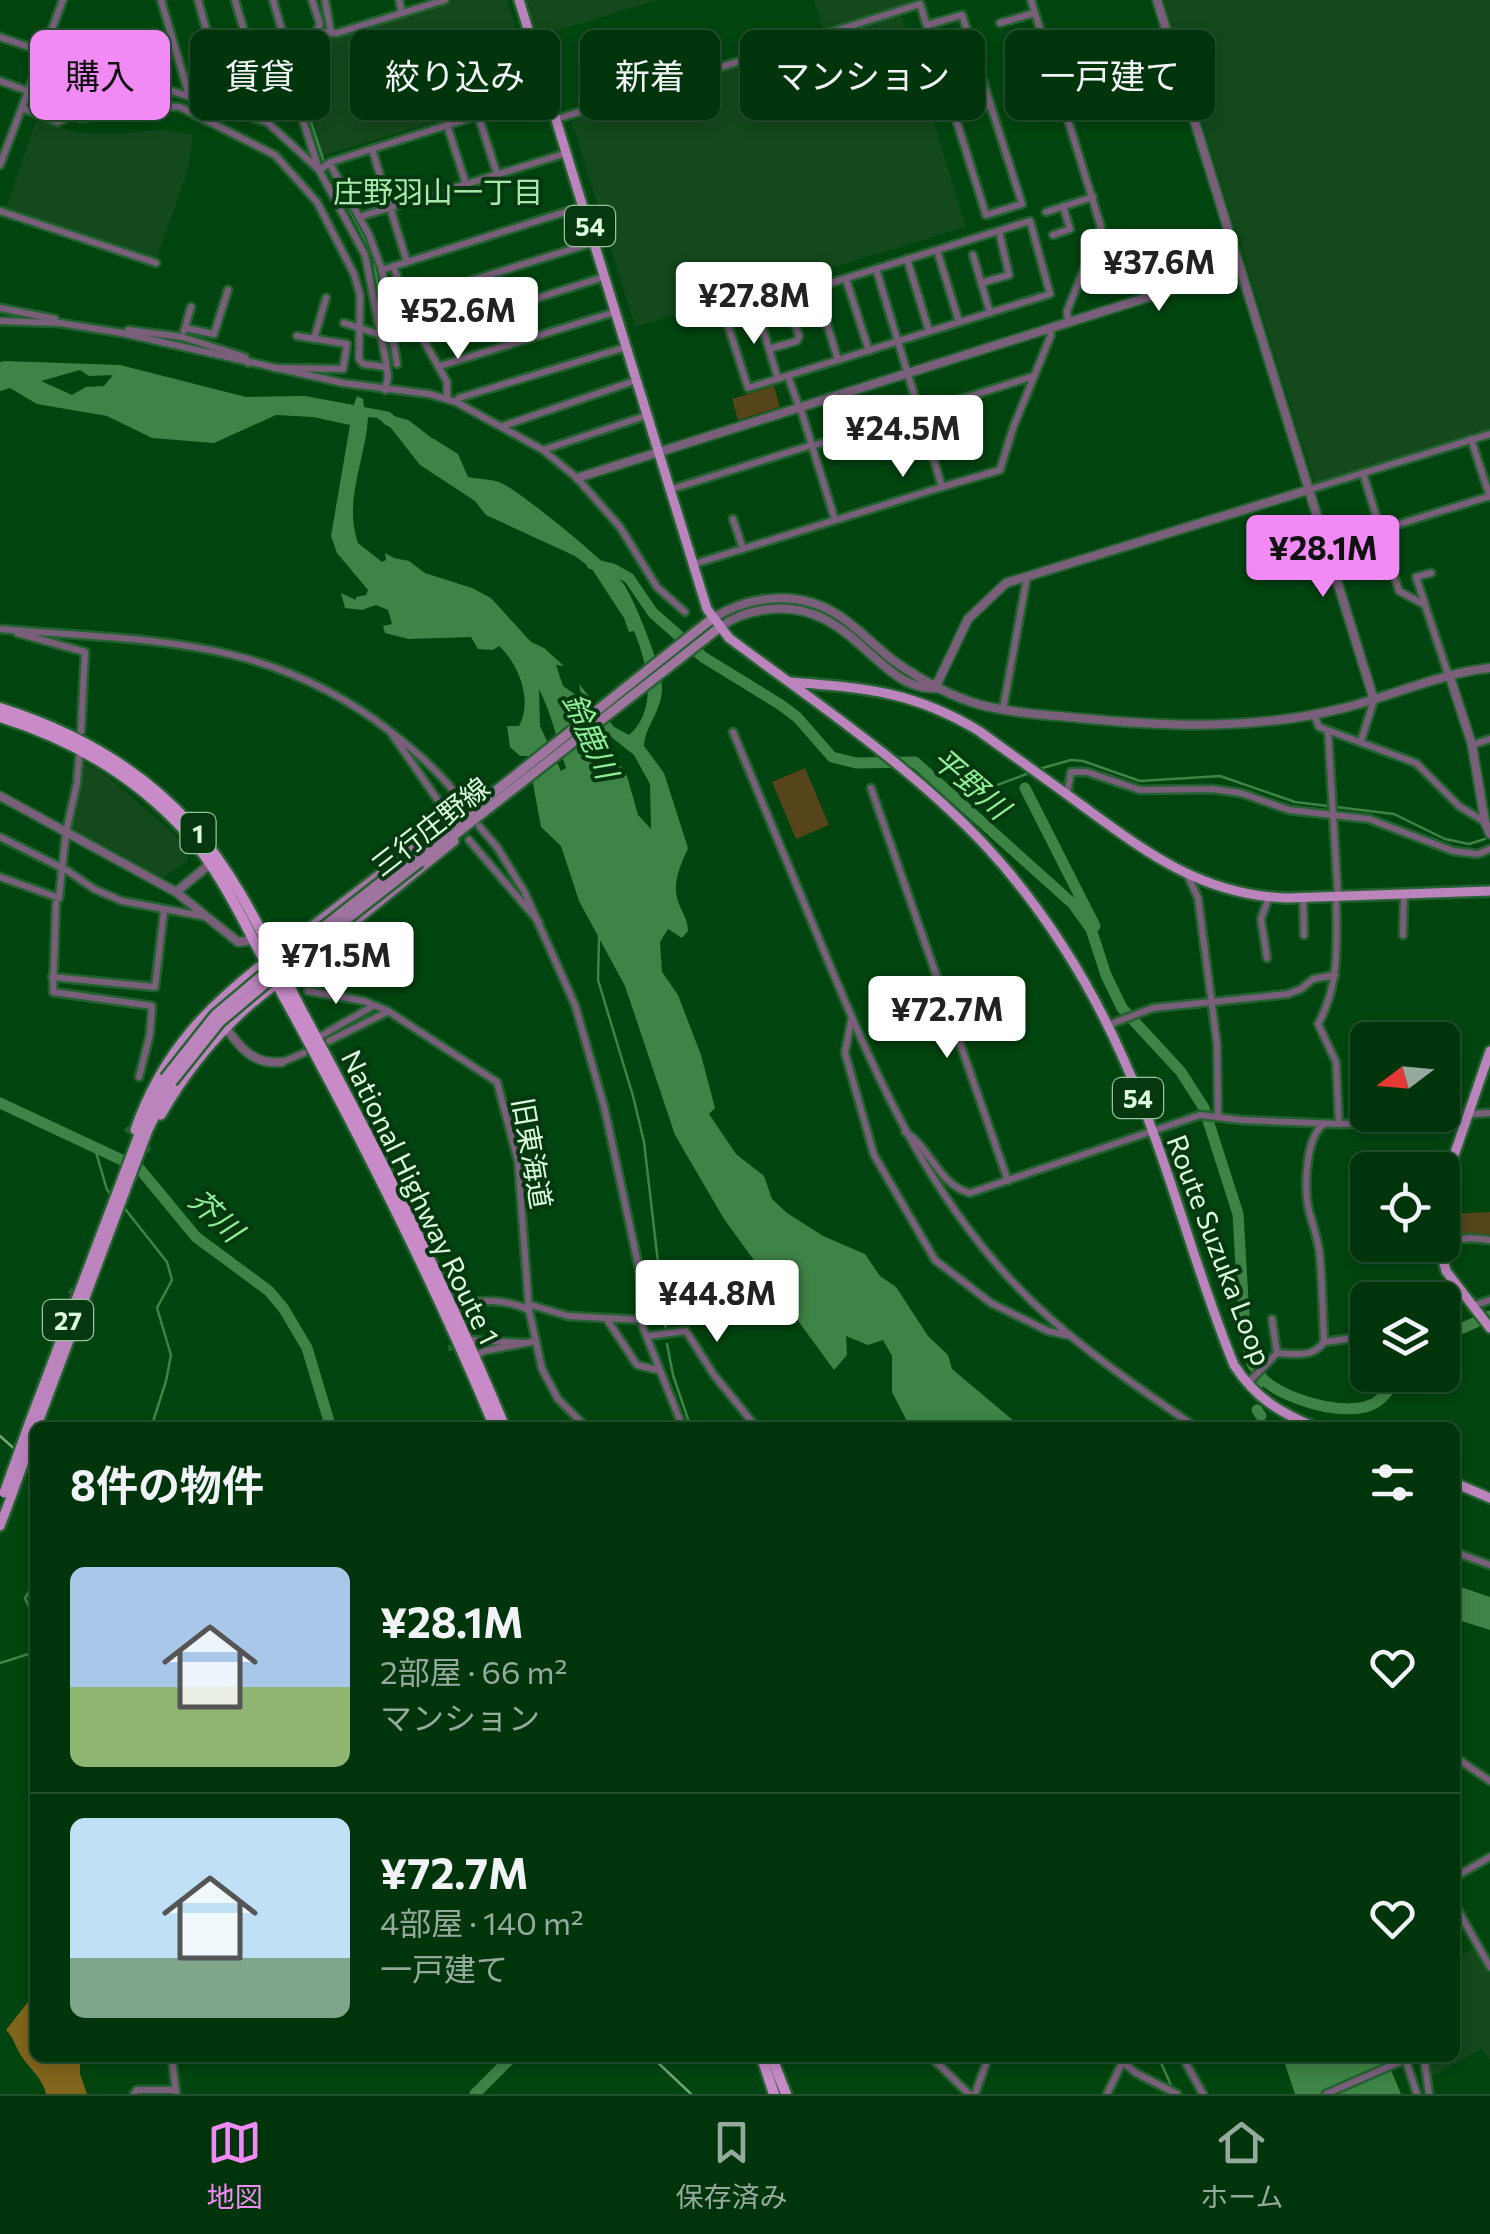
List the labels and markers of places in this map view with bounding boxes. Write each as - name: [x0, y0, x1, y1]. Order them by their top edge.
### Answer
- pin: ¥37.6M: [1078, 229, 1240, 314]
- pin: ¥27.8M: [673, 262, 835, 347]
- pin: ¥52.6M: [377, 277, 539, 362]
- pin: ¥24.5M: [822, 395, 984, 480]
- pin: ¥28.1M: [1242, 515, 1404, 600]
- pin: ¥71.5M: [255, 922, 417, 1007]
- pin: ¥72.7M: [866, 976, 1028, 1061]
- pin: ¥44.8M: [636, 1260, 798, 1345]

